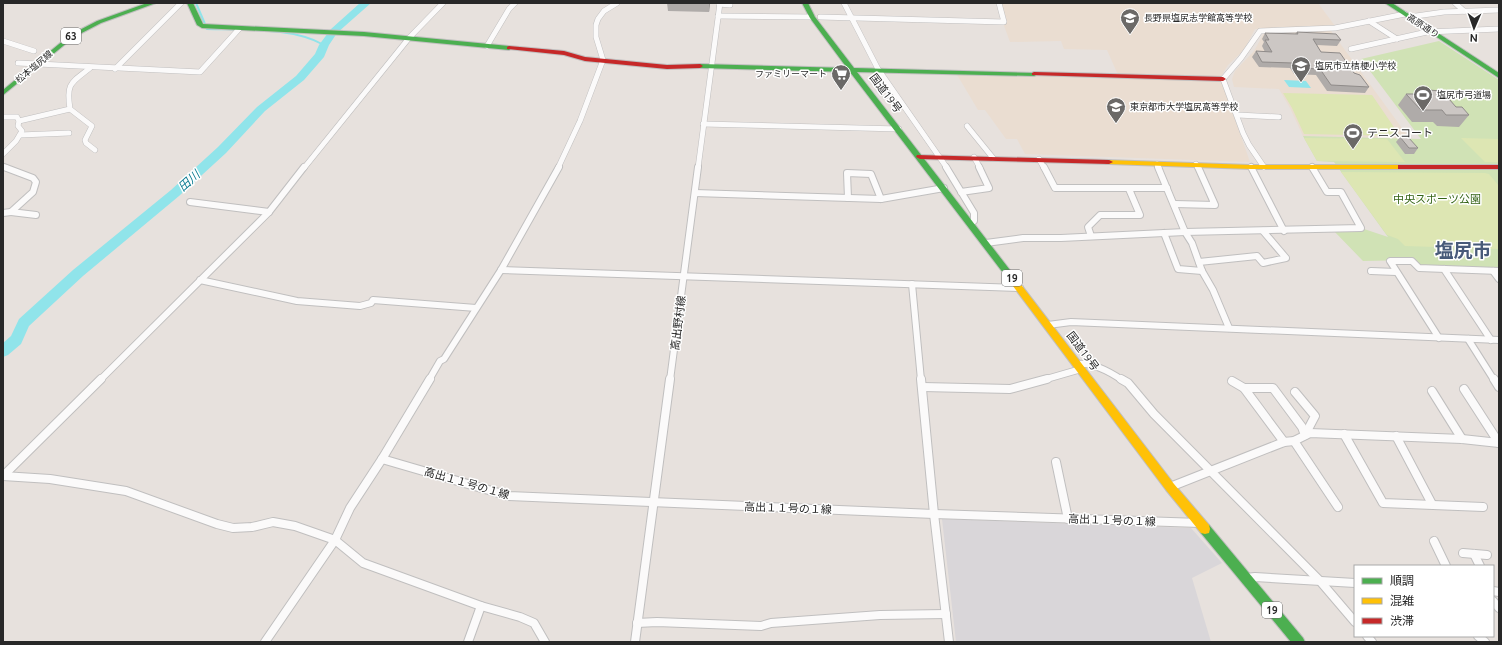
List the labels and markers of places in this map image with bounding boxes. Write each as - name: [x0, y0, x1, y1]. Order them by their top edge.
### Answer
- school or university icon: 長野県塩尻志学館高等学校: [1119, 7, 1141, 35]
- place label: 長野県塩尻志学館高等学校: [1144, 12, 1252, 23]
- school or university icon: 塩尻市立桔梗小学校: [1290, 55, 1312, 83]
- place label: 塩尻市立桔梗小学校: [1315, 60, 1396, 71]
- supermarket icon: ファミリーマート: [830, 63, 852, 91]
- place label: ファミリーマート: [755, 69, 827, 79]
- sports icon: 塩尻市弓道場: [1412, 84, 1434, 112]
- place label: 塩尻市弓道場: [1437, 89, 1491, 100]
- school or university icon: 東京都市大学塩尻高等学校: [1105, 96, 1127, 124]
- place label: 東京都市大学塩尻高等学校: [1130, 101, 1238, 112]
- sports icon: テニスコート: [1342, 122, 1364, 150]
- place label: テニスコート: [1367, 127, 1433, 139]

